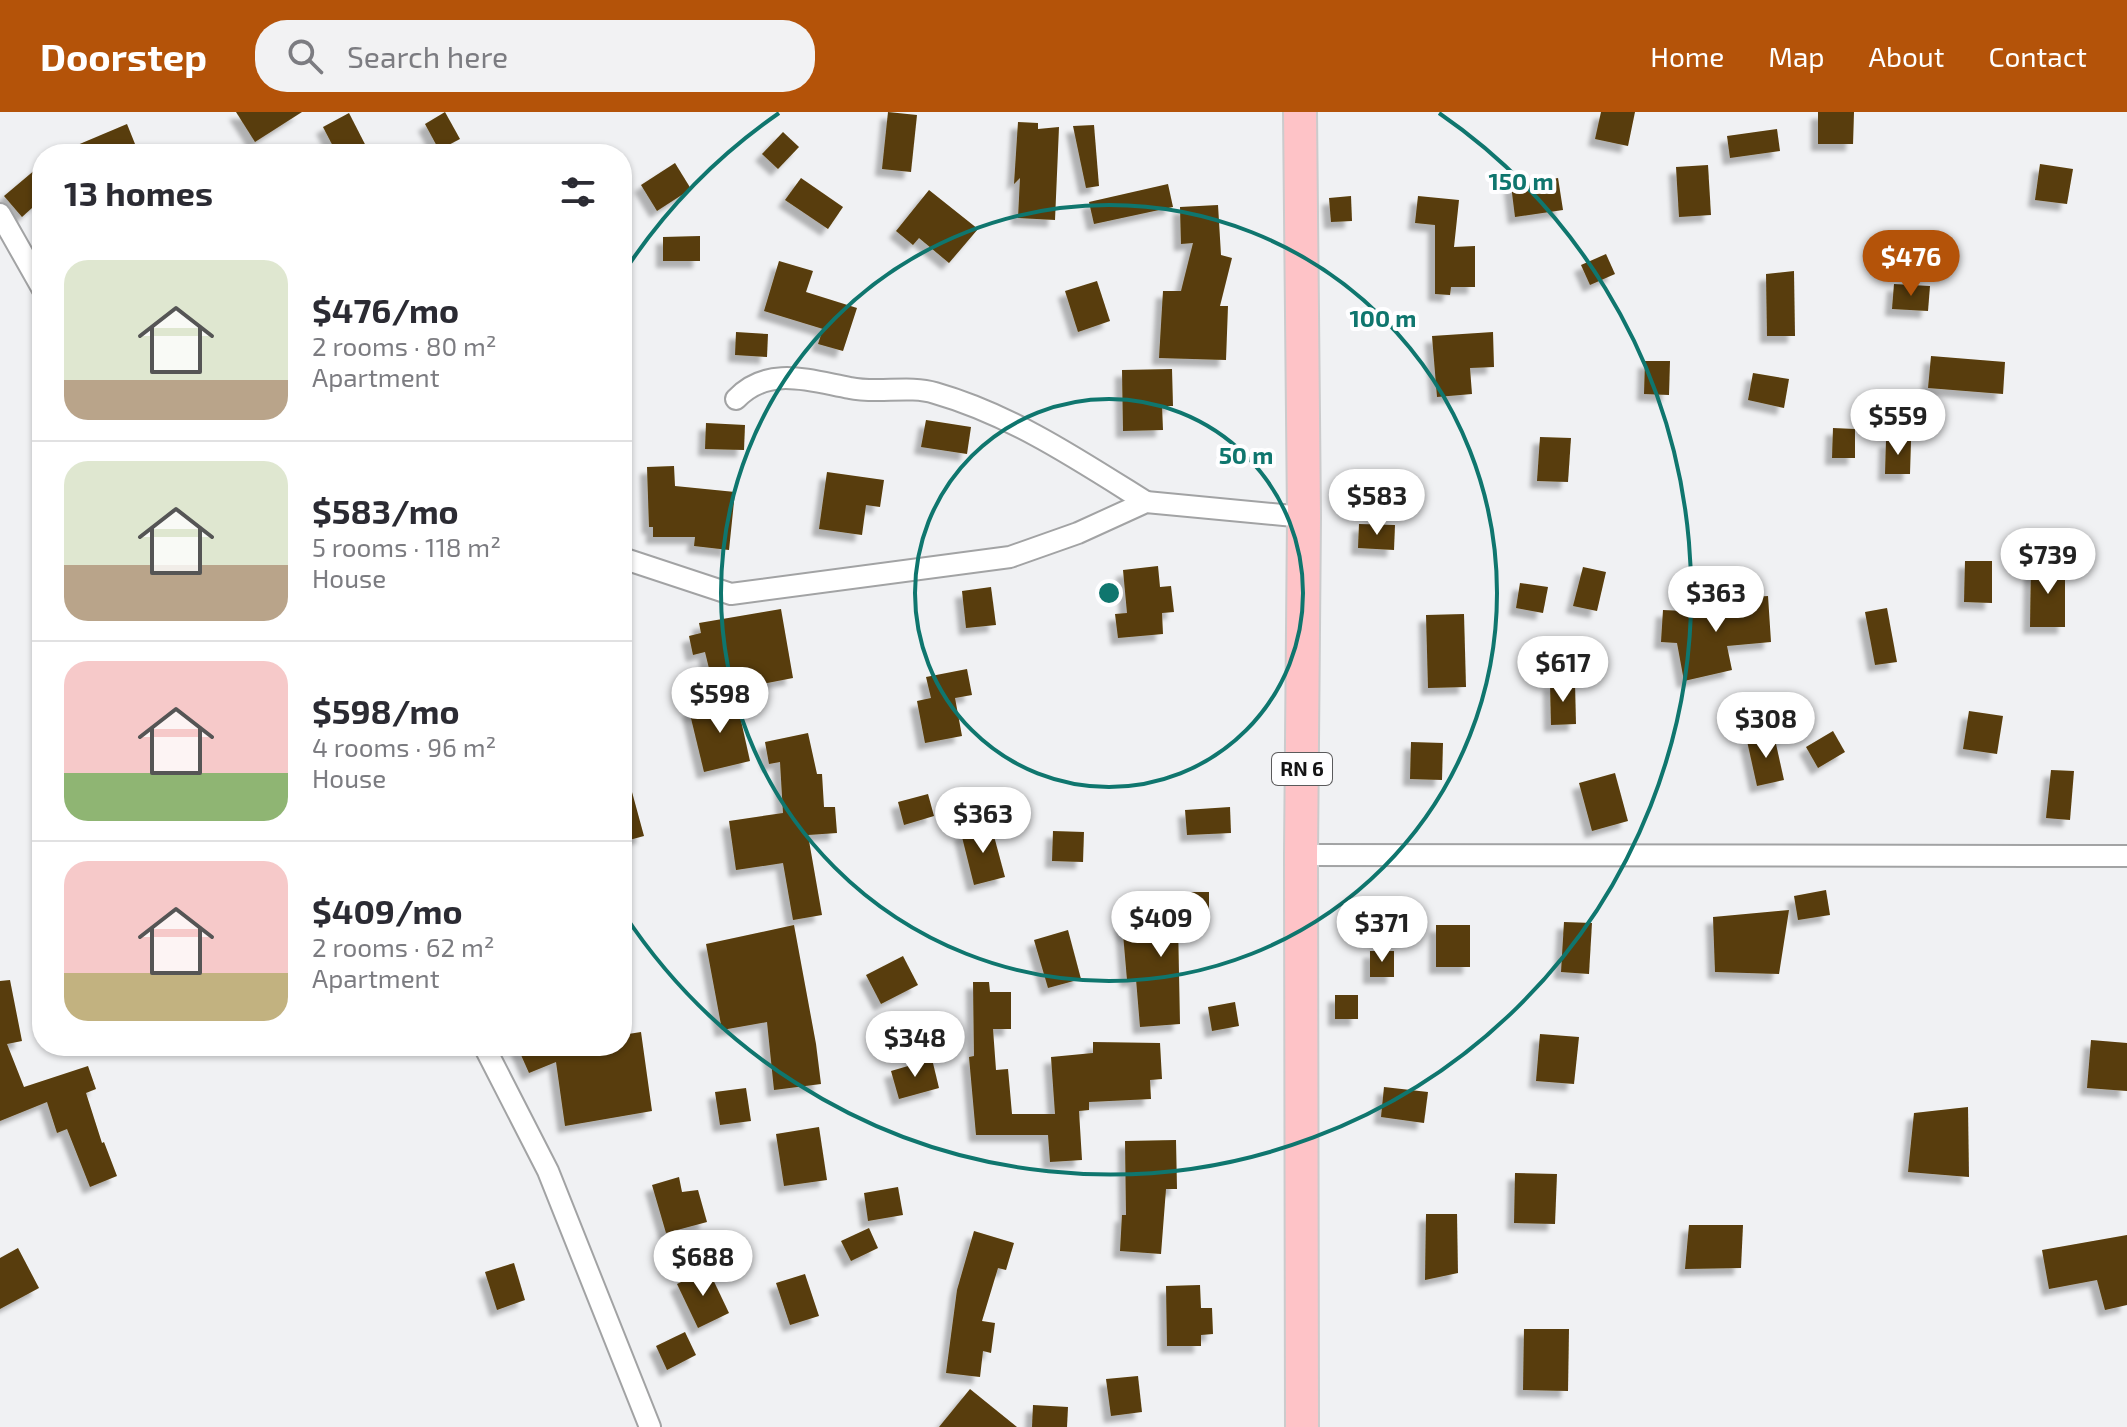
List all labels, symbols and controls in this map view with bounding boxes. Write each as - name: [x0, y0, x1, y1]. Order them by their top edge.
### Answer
- search box: [255, 20, 815, 92]
- text: Doorstep: [40, 33, 207, 79]
- icon: search: [283, 34, 327, 78]
- text: Search here: [347, 38, 508, 74]
- text: Home: [1650, 39, 1724, 73]
- text: Map: [1768, 39, 1825, 73]
- text: About: [1869, 39, 1944, 73]
- text: Contact: [1988, 39, 2087, 73]
- text: 150 m: [1488, 166, 1554, 195]
- icon: filters: [556, 170, 600, 214]
- text: 13 homes: [64, 172, 213, 213]
- pin: $476: [1864, 230, 1958, 298]
- text: $476: [1881, 240, 1941, 271]
- text: $476/mo: [312, 289, 459, 330]
- icon: home: [128, 292, 224, 388]
- text: 100 m: [1350, 303, 1416, 332]
- text: 2 rooms · 80 m²: [312, 330, 497, 361]
- text: Apartment: [312, 361, 440, 392]
- pin: $559: [1851, 389, 1945, 457]
- text: $559: [1868, 399, 1928, 430]
- text: 50 m: [1219, 440, 1273, 469]
- pin: $583: [1330, 469, 1424, 537]
- text: $583: [1347, 479, 1407, 510]
- text: $583/mo: [312, 490, 459, 531]
- icon: home: [128, 493, 224, 589]
- pin: $739: [2001, 528, 2095, 596]
- text: 5 rooms · 118 m²: [312, 531, 501, 562]
- text: $739: [2019, 538, 2077, 569]
- text: House: [312, 562, 386, 593]
- pin: $363: [1669, 566, 1763, 634]
- text: $363: [1686, 576, 1746, 607]
- centre of rings: [1095, 579, 1123, 607]
- pin: $617: [1516, 636, 1610, 704]
- text: $617: [1535, 646, 1591, 677]
- pin: $598: [673, 667, 767, 735]
- text: $598: [690, 677, 750, 708]
- text: $598/mo: [312, 690, 459, 731]
- pin: $308: [1719, 692, 1813, 760]
- icon: home: [128, 693, 224, 789]
- text: $308: [1735, 702, 1797, 733]
- text: 4 rooms · 96 m²: [312, 731, 496, 762]
- road number: RN 6: [1272, 753, 1332, 785]
- text: House: [312, 762, 386, 793]
- pin: $363: [936, 787, 1030, 855]
- text: $363: [953, 797, 1013, 828]
- text: $409/mo: [312, 890, 463, 931]
- pin: $409: [1114, 891, 1208, 959]
- icon: home: [128, 893, 224, 989]
- pin: $371: [1335, 896, 1429, 964]
- text: $409: [1129, 901, 1193, 932]
- text: $371: [1355, 906, 1409, 937]
- text: 2 rooms · 62 m²: [312, 931, 495, 962]
- text: Apartment: [312, 962, 440, 993]
- pin: $348: [868, 1011, 962, 1079]
- text: $348: [884, 1021, 946, 1052]
- pin: $688: [656, 1230, 750, 1298]
- text: $688: [672, 1240, 734, 1271]

